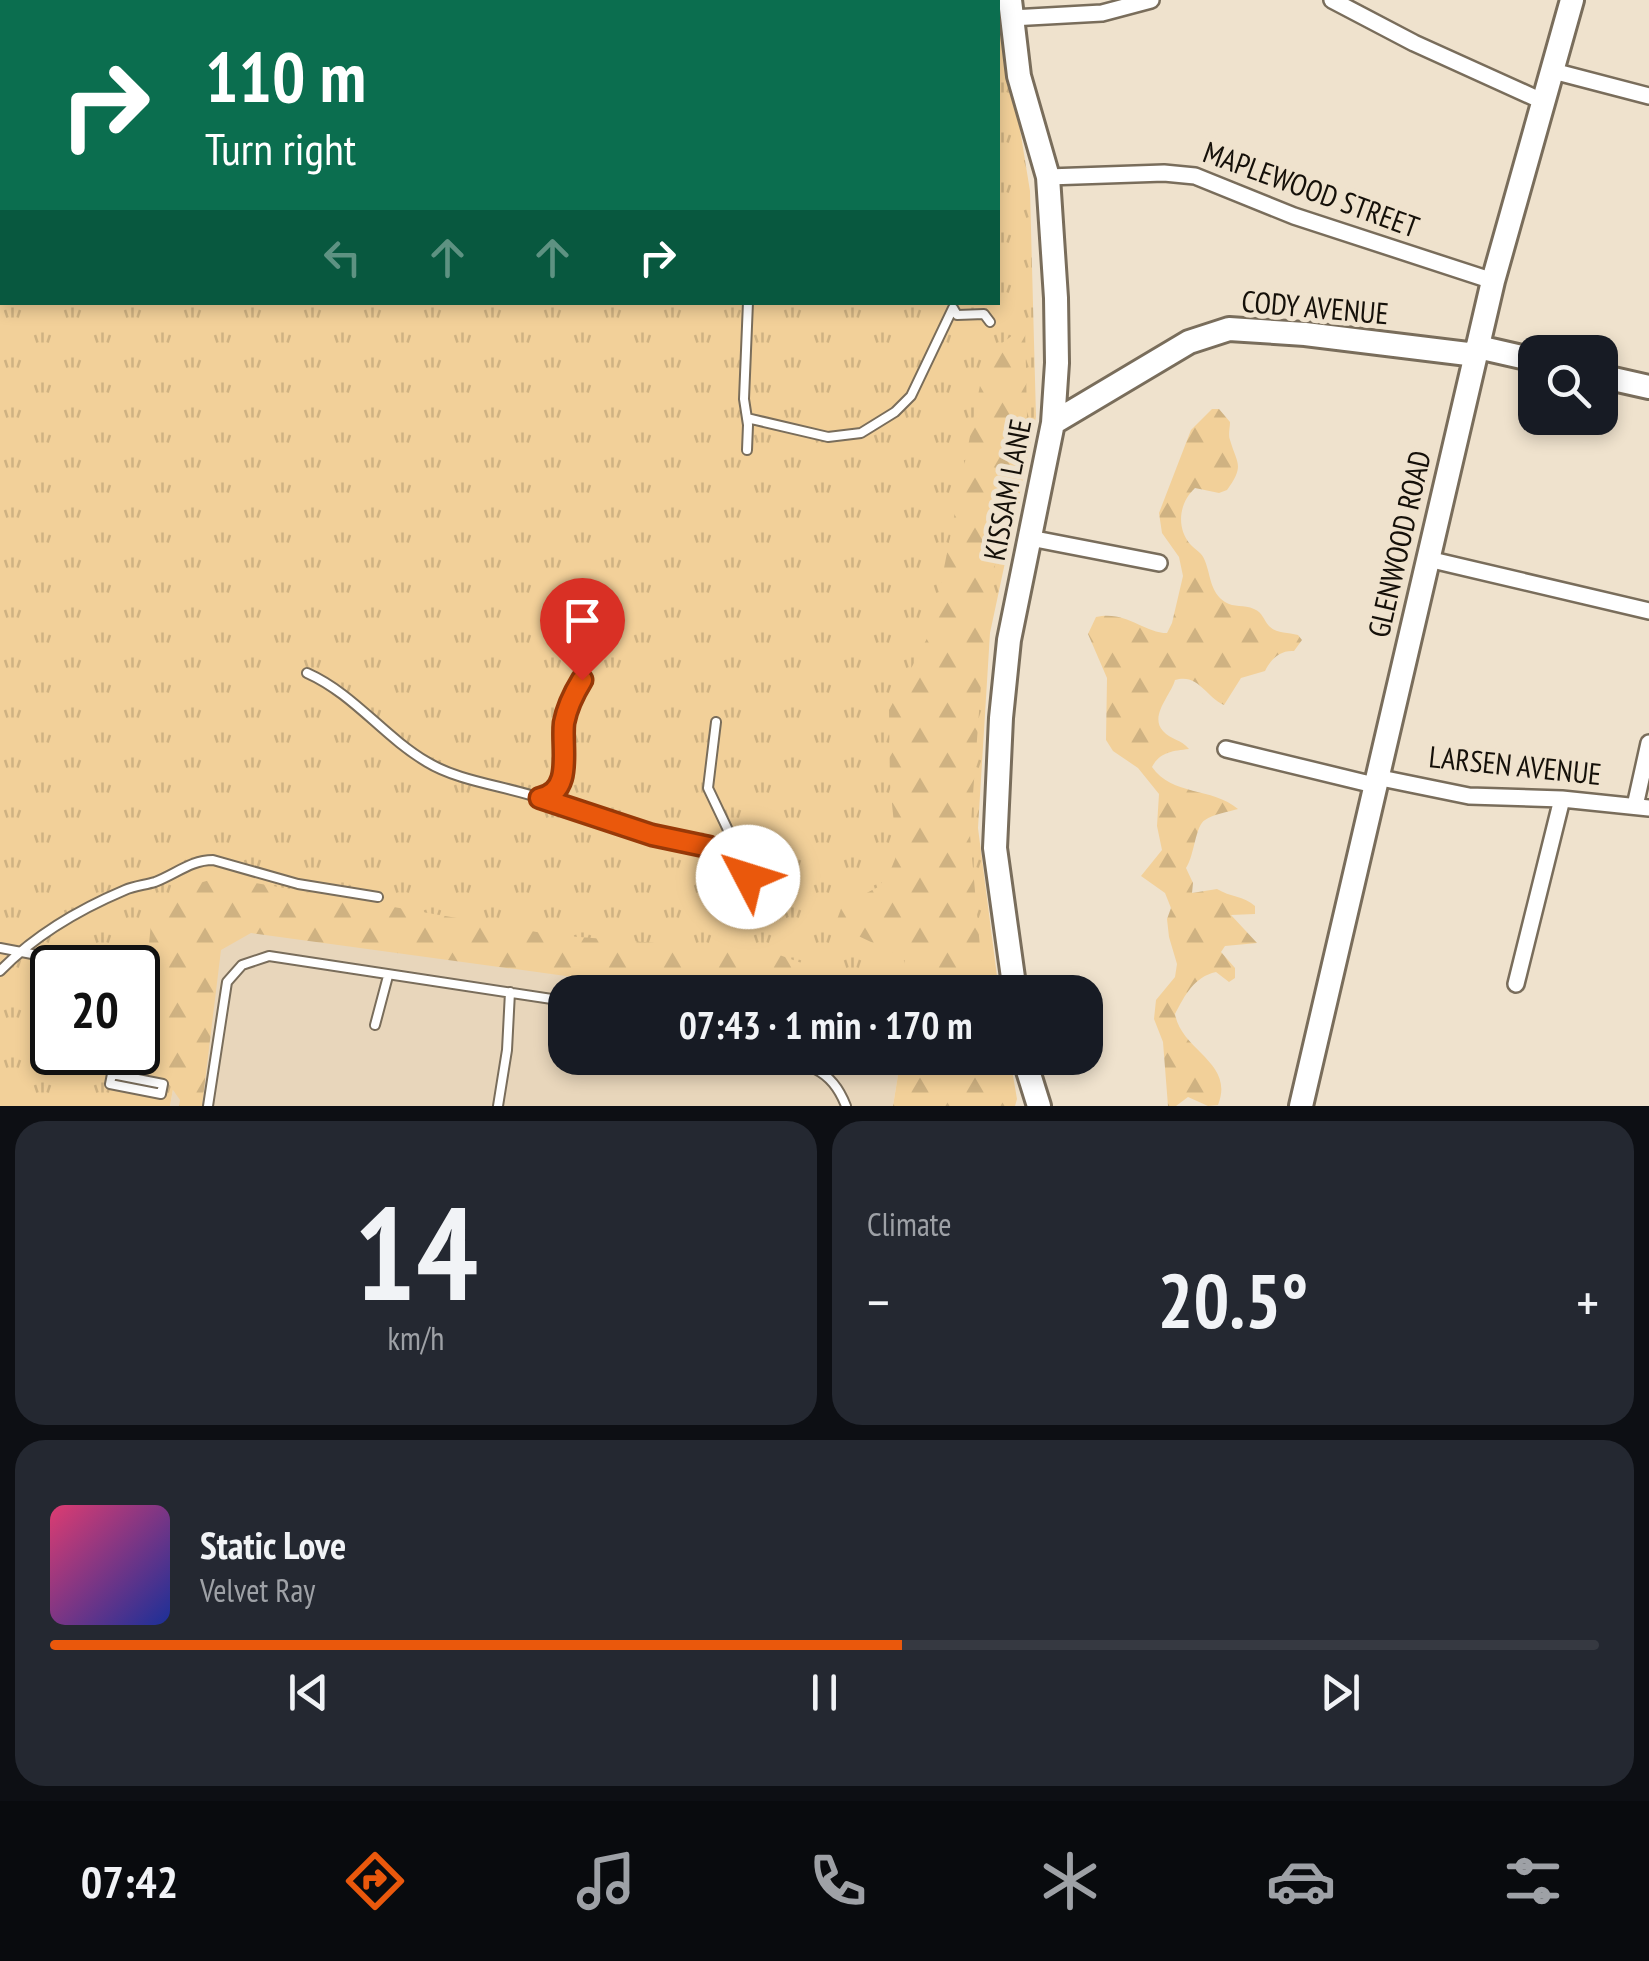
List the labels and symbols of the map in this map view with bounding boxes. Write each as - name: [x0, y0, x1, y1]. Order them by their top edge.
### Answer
- street label: MAPLEWOOD STREET: [1198, 132, 1425, 246]
- street label: CODY AVENUE: [1240, 281, 1390, 332]
- street label: KISSAM LANE: [974, 416, 1039, 564]
- street label: GLENWOOD ROAD: [1358, 447, 1439, 641]
- pin: [540, 578, 625, 681]
- street label: LARSEN AVENUE: [1427, 736, 1603, 793]
- position arrow: [696, 825, 800, 929]
- speed limit sign: 20: [30, 945, 160, 1075]

